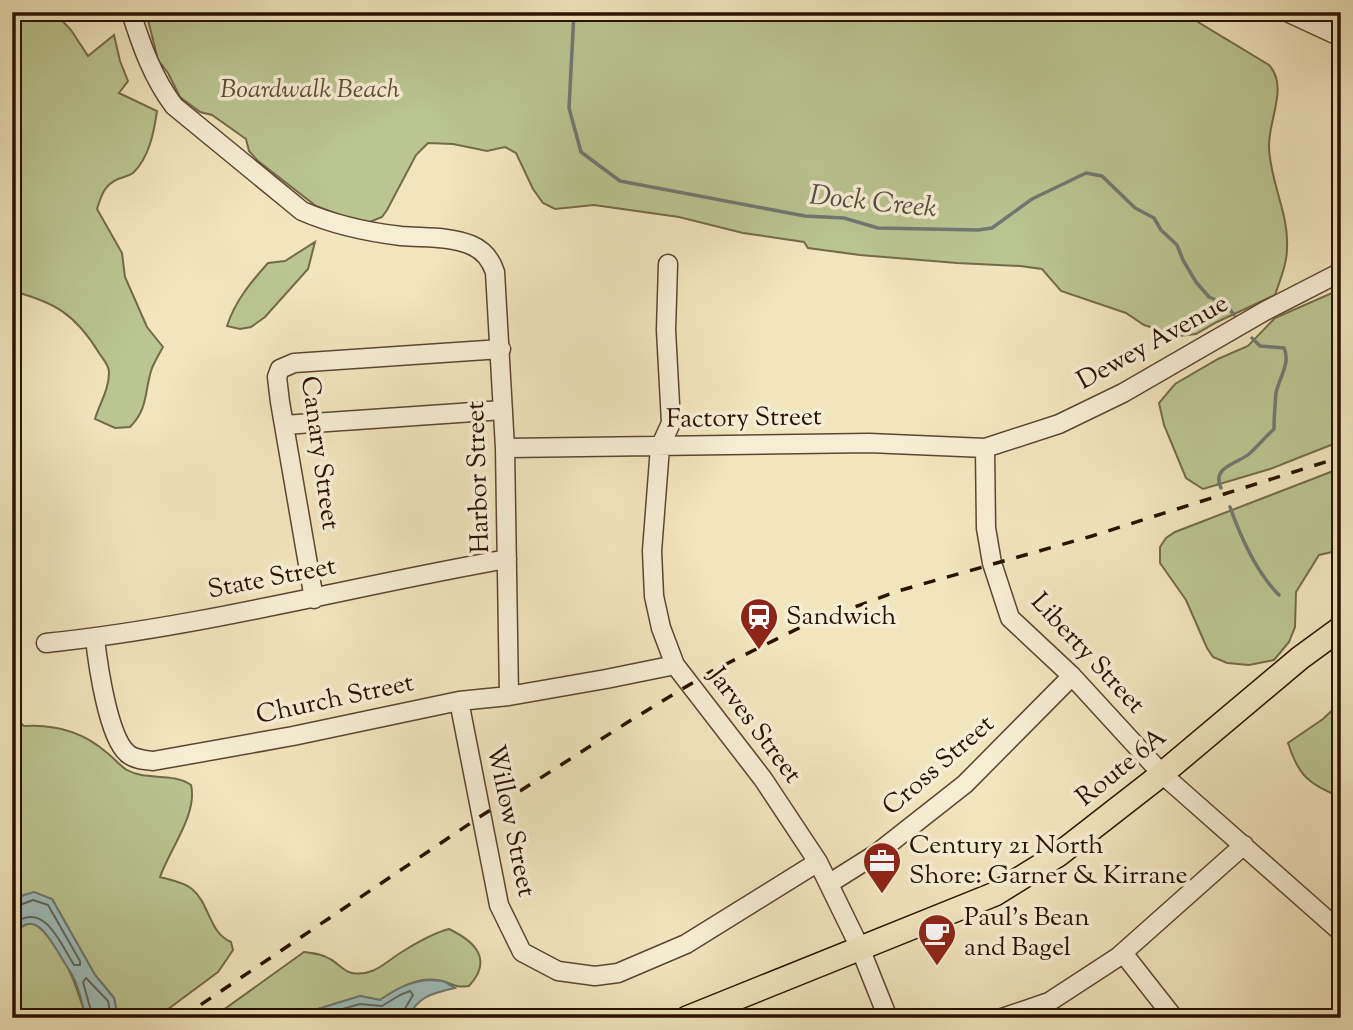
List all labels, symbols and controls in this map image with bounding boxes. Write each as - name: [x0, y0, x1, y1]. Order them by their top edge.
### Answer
- park label: Boardwalk Beach: [220, 72, 400, 109]
- water label: Dock Creek: [807, 176, 939, 230]
- street label: Dewey Avenue: [1071, 286, 1235, 400]
- street label: Canary Street: [290, 374, 348, 532]
- street label: Factory Street: [666, 399, 822, 439]
- street label: Harbor Street: [458, 400, 500, 554]
- street label: State Street: [205, 548, 339, 610]
- street label: Liberty Street: [1021, 585, 1153, 723]
- station icon: Sandwich: [738, 596, 780, 651]
- place label: Sandwich: [786, 599, 897, 636]
- street label: Jarves Street: [697, 659, 810, 792]
- street label: Church Street: [253, 665, 417, 735]
- street label: Cross Street: [875, 707, 1003, 825]
- street label: Route 6A: [1069, 720, 1175, 816]
- street label: Willow Street: [476, 742, 544, 901]
- place label: Century 21 North Shore: Garner & Kirrane: [909, 828, 1188, 895]
- office icon: Century 21 North Shore: Garner & Kirrane: [861, 840, 903, 895]
- place label: Paul's Bean and Bagel: [964, 900, 1090, 967]
- cafe icon: Paul's Bean and Bagel: [916, 912, 958, 967]

